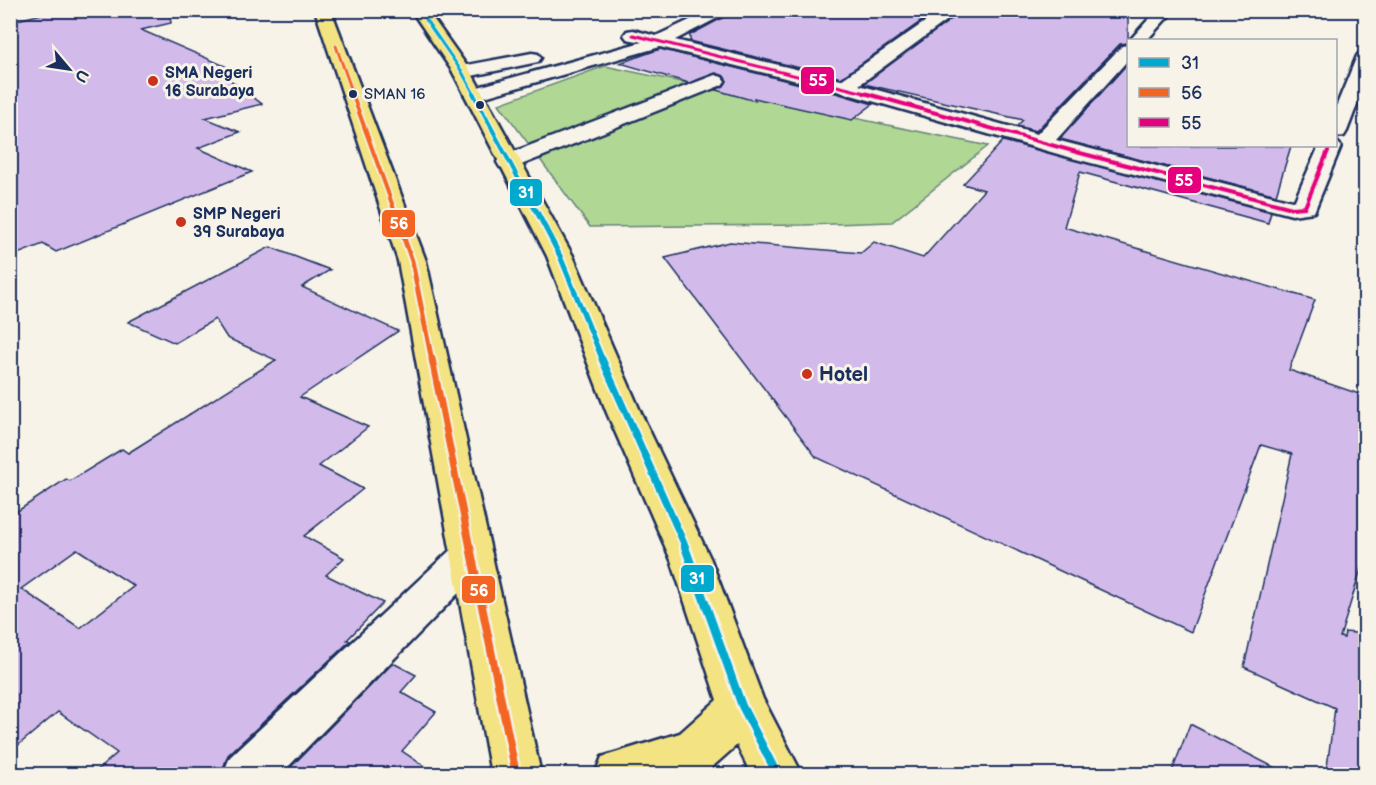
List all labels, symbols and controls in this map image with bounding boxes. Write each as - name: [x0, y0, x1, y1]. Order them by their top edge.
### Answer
- north arrow: [39, 39, 99, 99]
- legend: [1127, 39, 1337, 147]
- text: 31: [1181, 53, 1199, 74]
- place label: SMA Negeri 16 Surabaya: [165, 64, 255, 101]
- text: U: [70, 66, 92, 85]
- line badge: 55: [800, 66, 835, 95]
- text: 55: [809, 72, 827, 91]
- marker: SMA Negeri 16 Surabaya: [146, 74, 160, 88]
- text: 56: [1181, 83, 1202, 104]
- place label: SMAN 16: [364, 85, 426, 104]
- marker: SMAN 16: [347, 88, 359, 100]
- unlabelled marker: [474, 99, 486, 111]
- text: 55: [1181, 113, 1202, 134]
- line badge: 55: [1167, 166, 1202, 194]
- text: 55: [1175, 172, 1193, 191]
- line badge: 31: [509, 178, 543, 207]
- text: 31: [518, 184, 534, 203]
- place label: SMP Negeri 39 Surabaya: [193, 205, 285, 242]
- line badge: 56: [381, 209, 416, 238]
- marker: SMP Negeri 39 Surabaya: [174, 215, 188, 229]
- text: 56: [390, 215, 409, 234]
- place label: Hotel: [819, 363, 868, 387]
- marker: Hotel: [800, 367, 814, 381]
- line badge: 31: [680, 564, 715, 593]
- text: 31: [689, 570, 705, 589]
- line badge: 56: [461, 575, 496, 604]
- text: 56: [470, 582, 489, 601]

